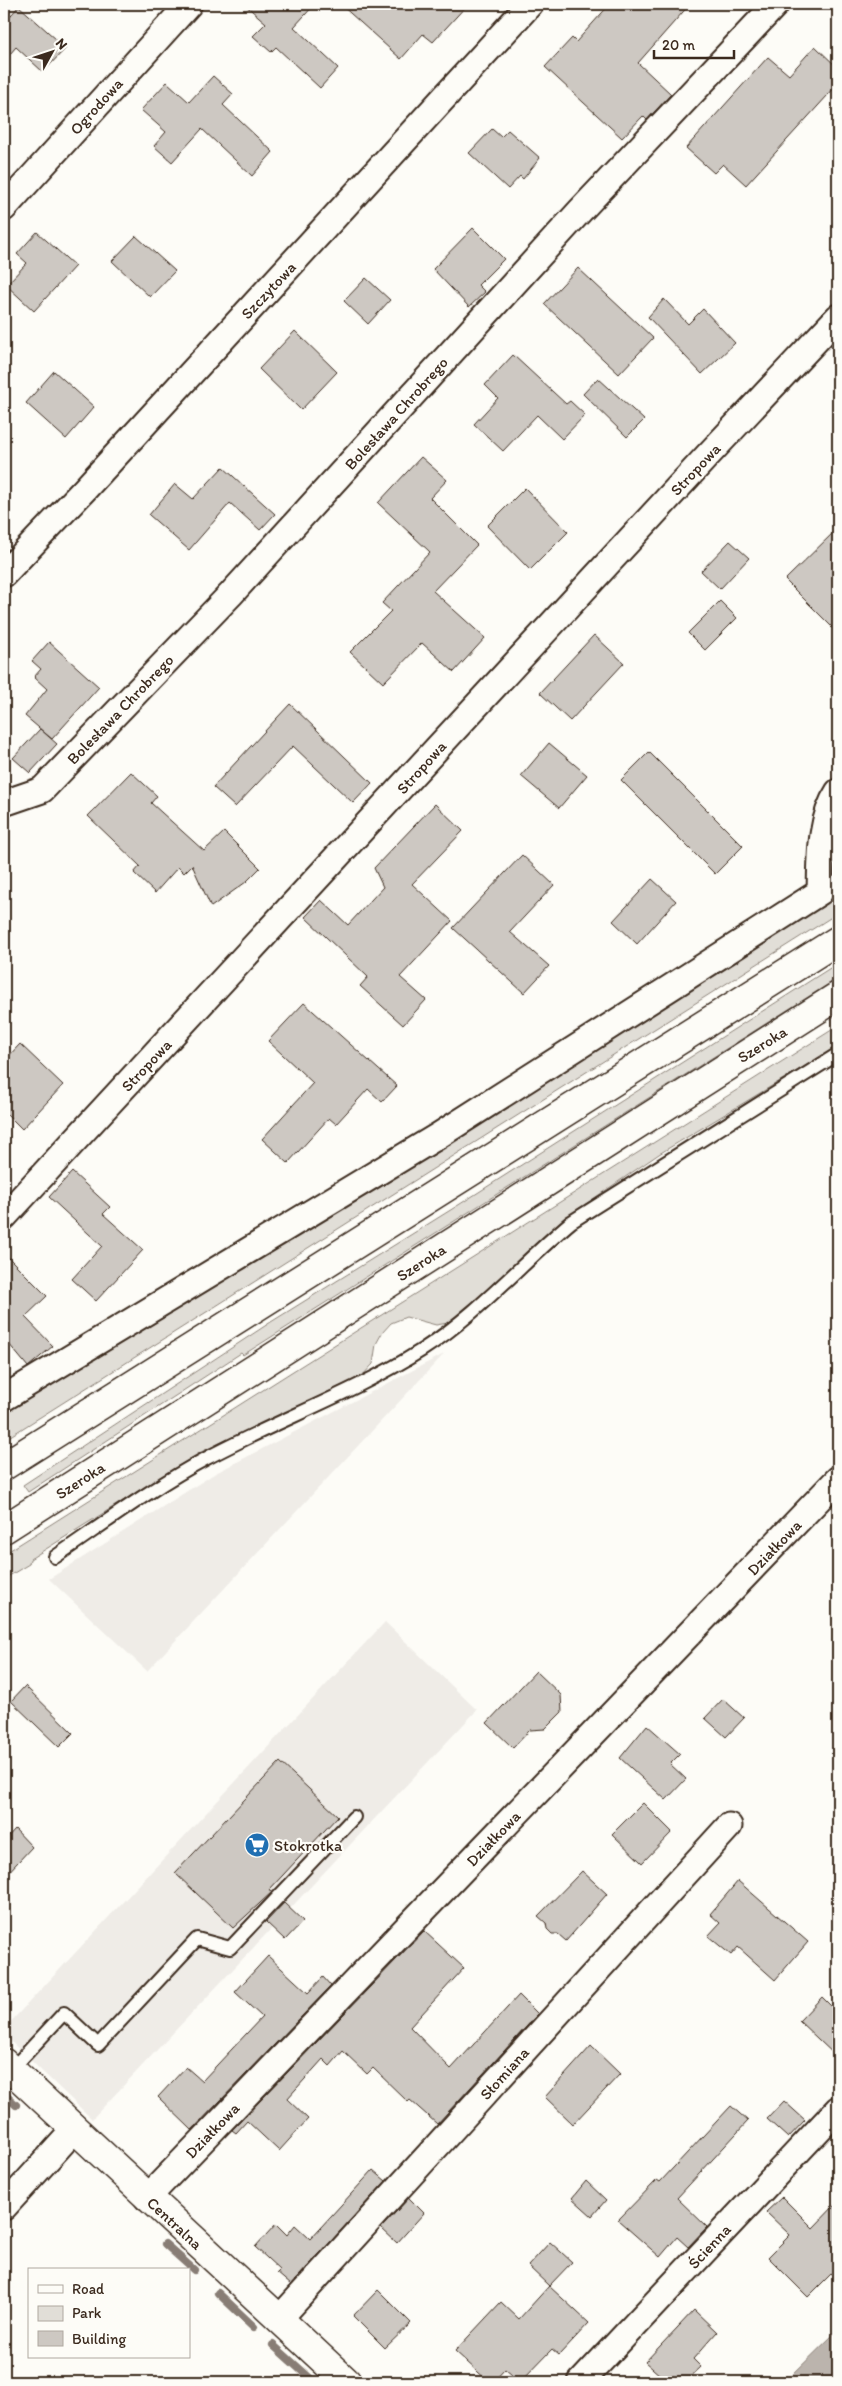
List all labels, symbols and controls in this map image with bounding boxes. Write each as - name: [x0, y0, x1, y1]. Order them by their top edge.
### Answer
- north arrow: [28, 28, 78, 78]
- scale bar: [654, 28, 734, 60]
- text: N: [52, 35, 71, 53]
- text: 20 m: [662, 36, 696, 54]
- street label: Ogrodowa: [66, 73, 127, 139]
- street label: Szczytowa: [237, 258, 300, 323]
- street label: Bolesława Chrobrego: [341, 353, 452, 474]
- street label: Stropowa: [666, 439, 725, 500]
- street label: Bolesława Chrobrego: [63, 650, 178, 768]
- street label: Stropowa: [393, 736, 451, 798]
- street label: Szeroka: [734, 1021, 791, 1067]
- street label: Stropowa: [117, 1035, 176, 1096]
- street label: Szeroka: [393, 1239, 450, 1285]
- street label: Szeroka: [52, 1457, 109, 1503]
- street label: Działkowa: [743, 1515, 806, 1579]
- street label: Działkowa: [462, 1806, 525, 1870]
- supermarket icon: Stokrotka: [244, 1832, 270, 1858]
- place label: Stokrotka: [274, 1836, 343, 1855]
- street label: Słomiana: [476, 2043, 533, 2104]
- street label: Działkowa: [181, 2098, 244, 2162]
- street label: Centralna: [143, 2193, 207, 2254]
- street label: Ścienna: [684, 2220, 735, 2273]
- legend: [28, 2268, 190, 2358]
- text: Road: [72, 2280, 105, 2298]
- text: Park: [72, 2304, 102, 2322]
- text: Building: [72, 2330, 126, 2348]

